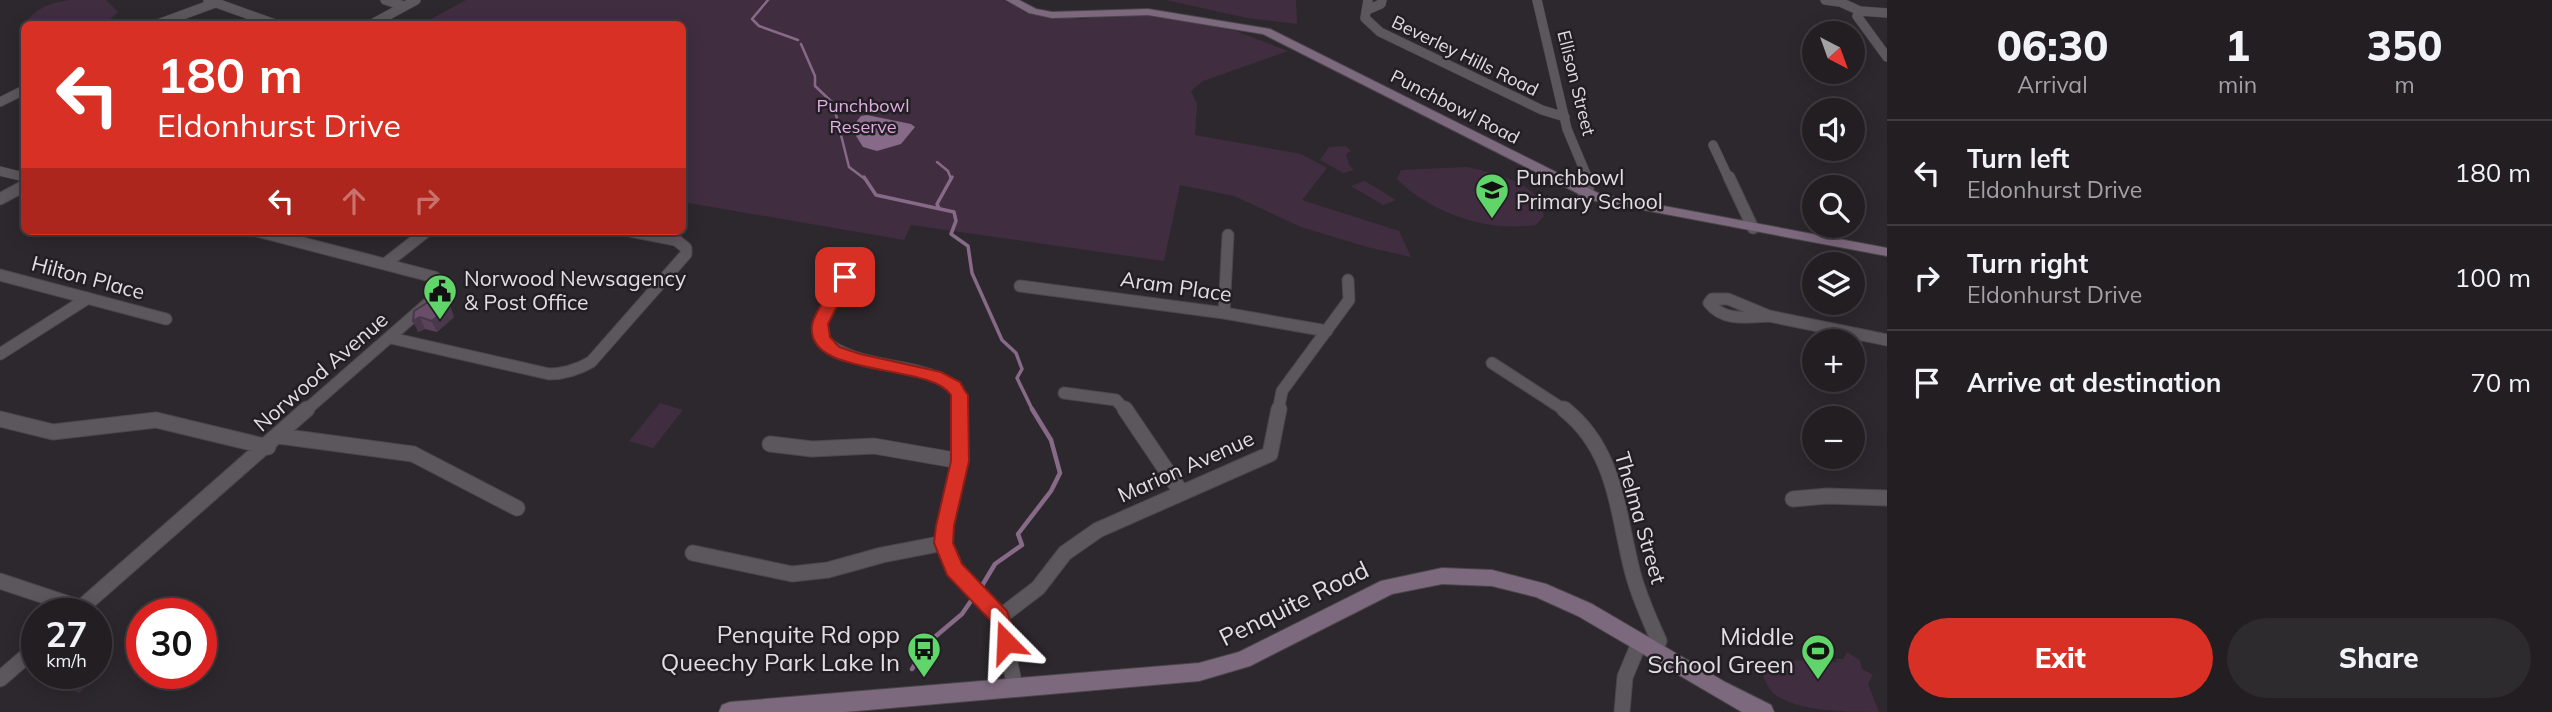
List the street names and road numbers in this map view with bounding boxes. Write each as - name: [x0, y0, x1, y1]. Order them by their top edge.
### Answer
- street label: Beverley Hills Road: [1388, 10, 1542, 101]
- street label: Ellison Street: [1552, 28, 1601, 138]
- street label: Punchbowl Road: [1387, 64, 1524, 149]
- street label: Hilton Place: [29, 249, 148, 305]
- street label: Aram Place: [1119, 265, 1234, 307]
- street label: Norwood Avenue: [248, 306, 393, 437]
- street label: Marion Avenue: [1114, 424, 1258, 508]
- street label: Thelma Street: [1610, 449, 1672, 587]
- street label: Penquite Road: [1214, 554, 1373, 652]

